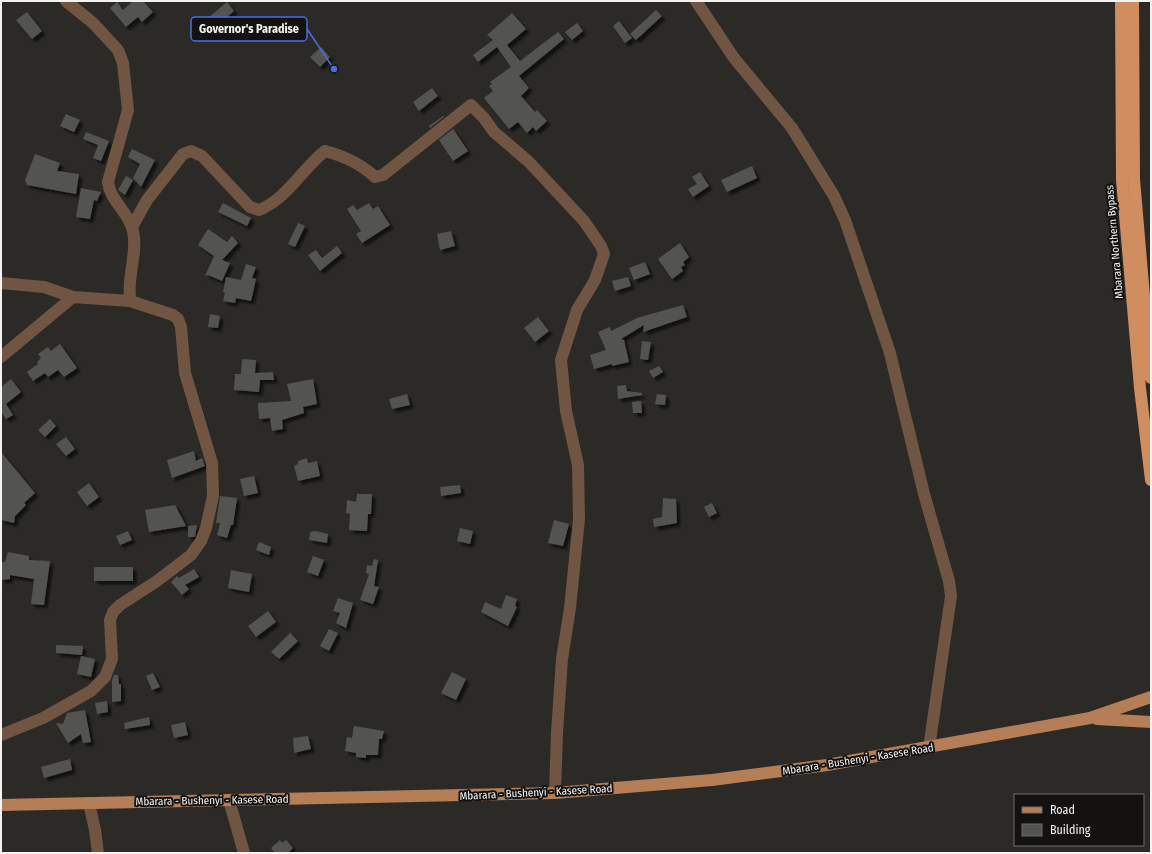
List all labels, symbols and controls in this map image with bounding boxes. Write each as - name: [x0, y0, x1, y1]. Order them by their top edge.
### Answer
- callout: Governor's Paradise: [191, 17, 307, 41]
- text: Governor's Paradise: [199, 22, 299, 36]
- street label: Mbarara Northern Bypass: [1103, 184, 1126, 299]
- street label: Mbarara - Bushenyi - Kasese Road: [782, 741, 935, 778]
- street label: Mbarara - Bushenyi - Kasese Road: [459, 782, 613, 803]
- street label: Mbarara - Bushenyi - Kasese Road: [135, 793, 289, 808]
- legend: [1014, 794, 1144, 846]
- text: Road: [1050, 803, 1075, 817]
- text: Building: [1050, 823, 1091, 837]

